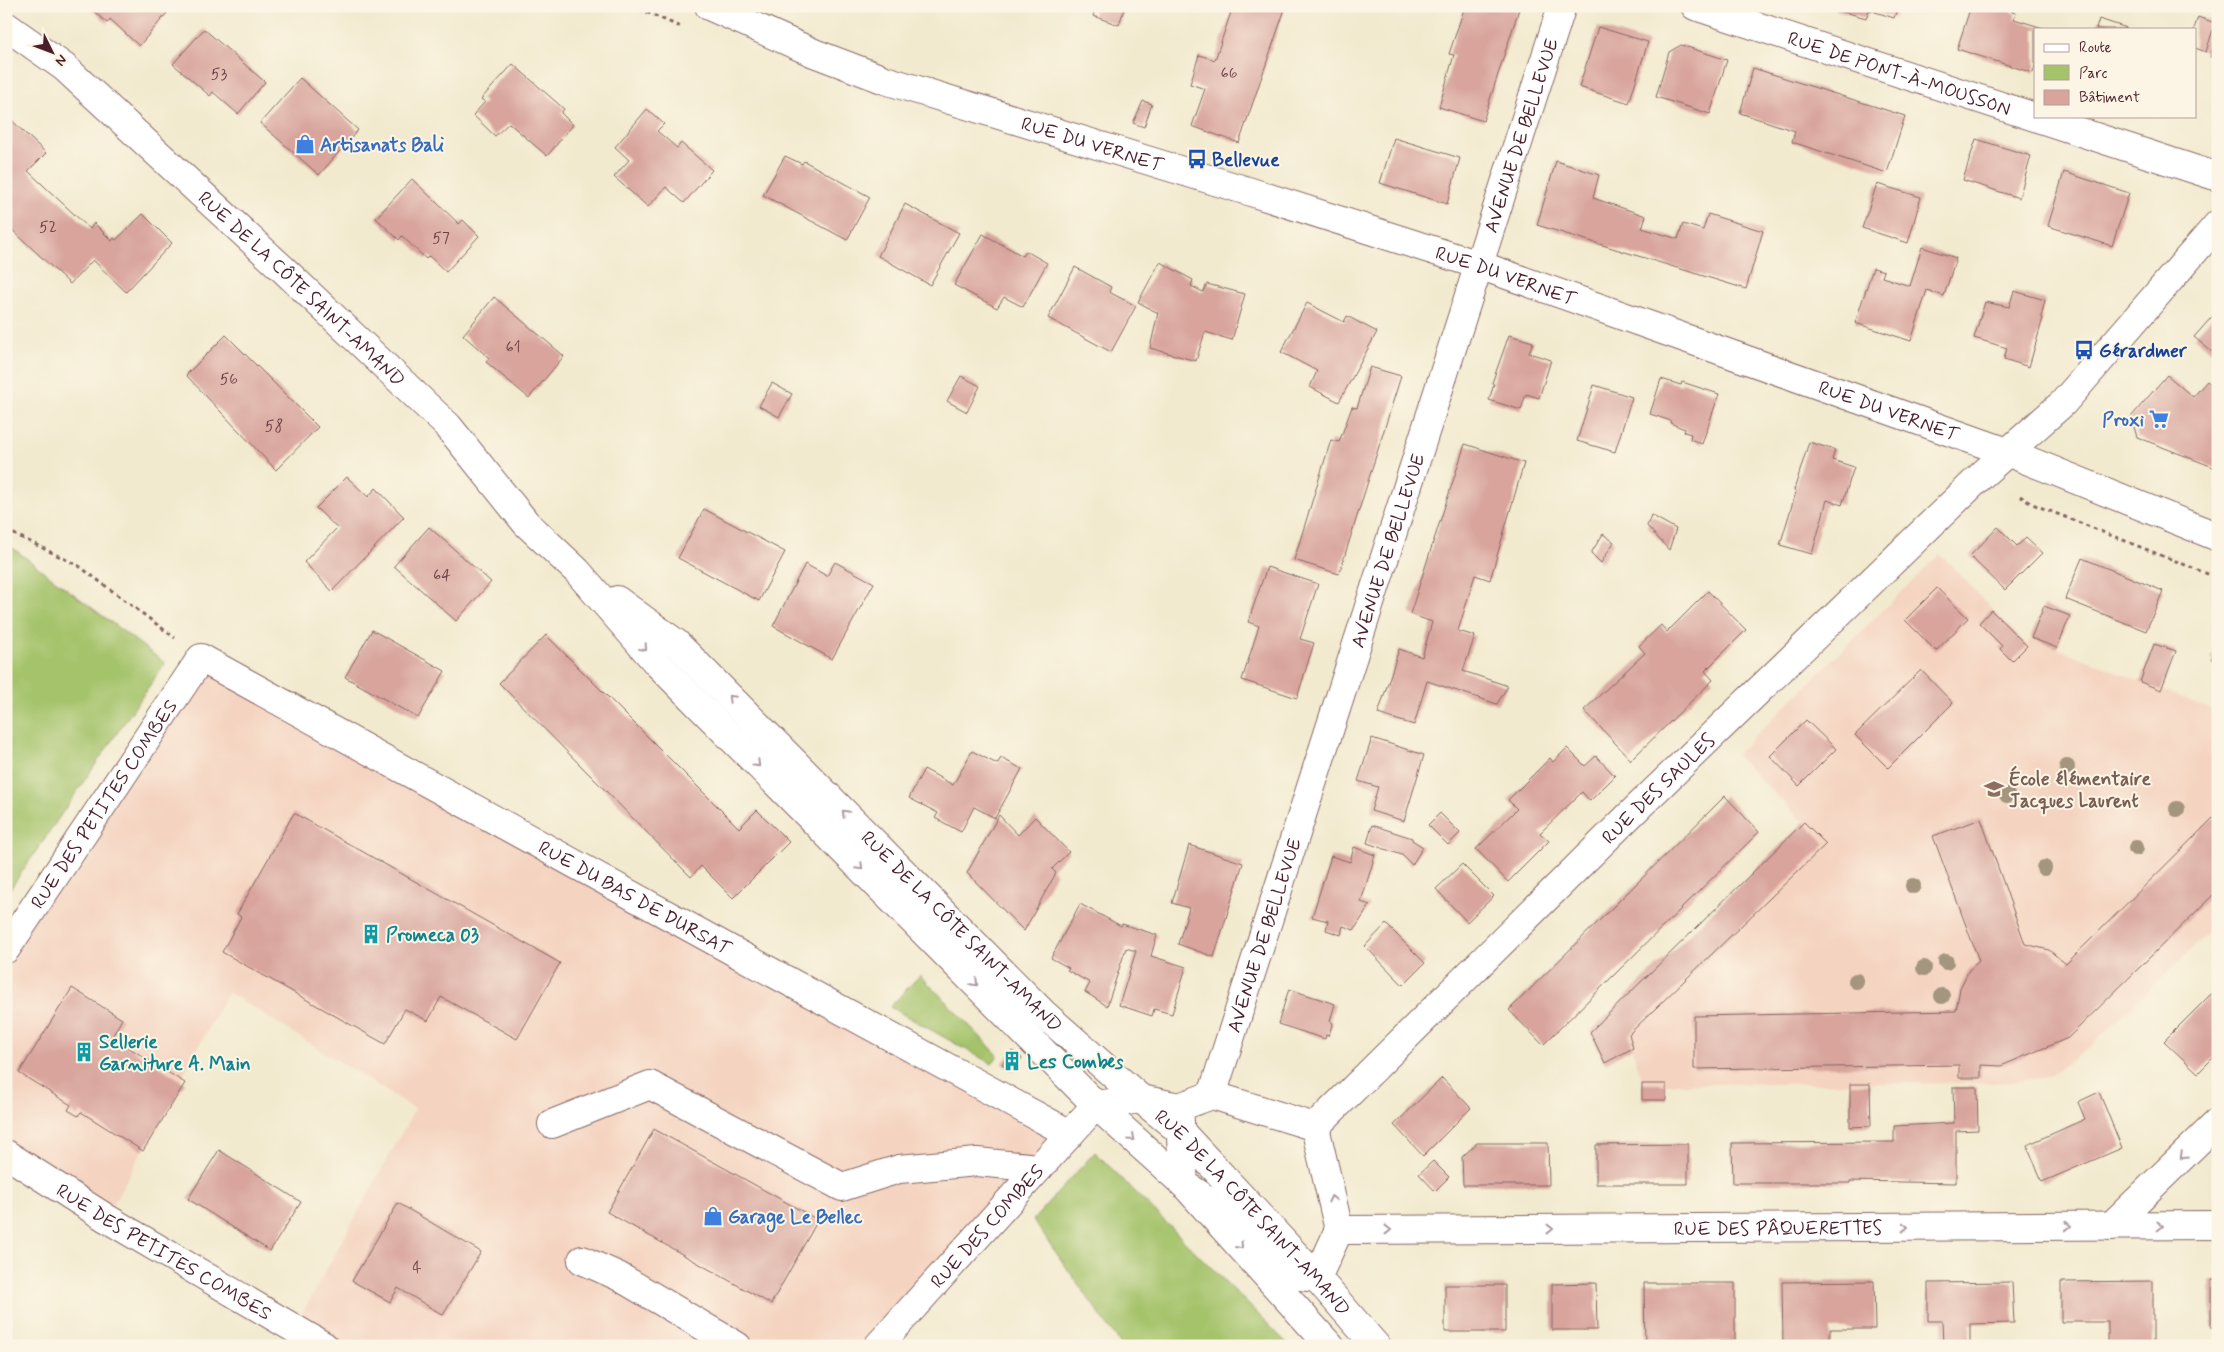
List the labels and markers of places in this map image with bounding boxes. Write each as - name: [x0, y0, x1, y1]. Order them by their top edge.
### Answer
- shop icon: Artisanats Bali: [294, 133, 316, 155]
- place label: Artisanats Bali: [320, 133, 444, 158]
- bus stop icon: Bellevue: [1186, 148, 1208, 170]
- place label: Bellevue: [1212, 148, 1280, 173]
- bus stop icon: Gérardmer: [2073, 339, 2095, 361]
- place label: Gérardmer: [2099, 339, 2188, 364]
- place label: Proxi: [2102, 408, 2144, 433]
- supermarket icon: Proxi: [2148, 408, 2170, 430]
- place label: École élémentaire Jacques Laurent: [2009, 765, 2151, 815]
- school or university icon: École élémentaire Jacques Laurent: [1983, 778, 2005, 800]
- building icon: Promeca 03: [360, 923, 382, 945]
- place label: Promeca 03: [386, 923, 479, 948]
- place label: Sellerie Garniture A. Main: [99, 1030, 251, 1077]
- building icon: Sellerie Garniture A. Main: [73, 1041, 95, 1063]
- building icon: Les Combes: [1001, 1050, 1023, 1072]
- place label: Les Combes: [1027, 1050, 1124, 1075]
- shop icon: Garage Le Bellec: [702, 1205, 724, 1227]
- place label: Garage Le Bellec: [728, 1205, 863, 1233]

